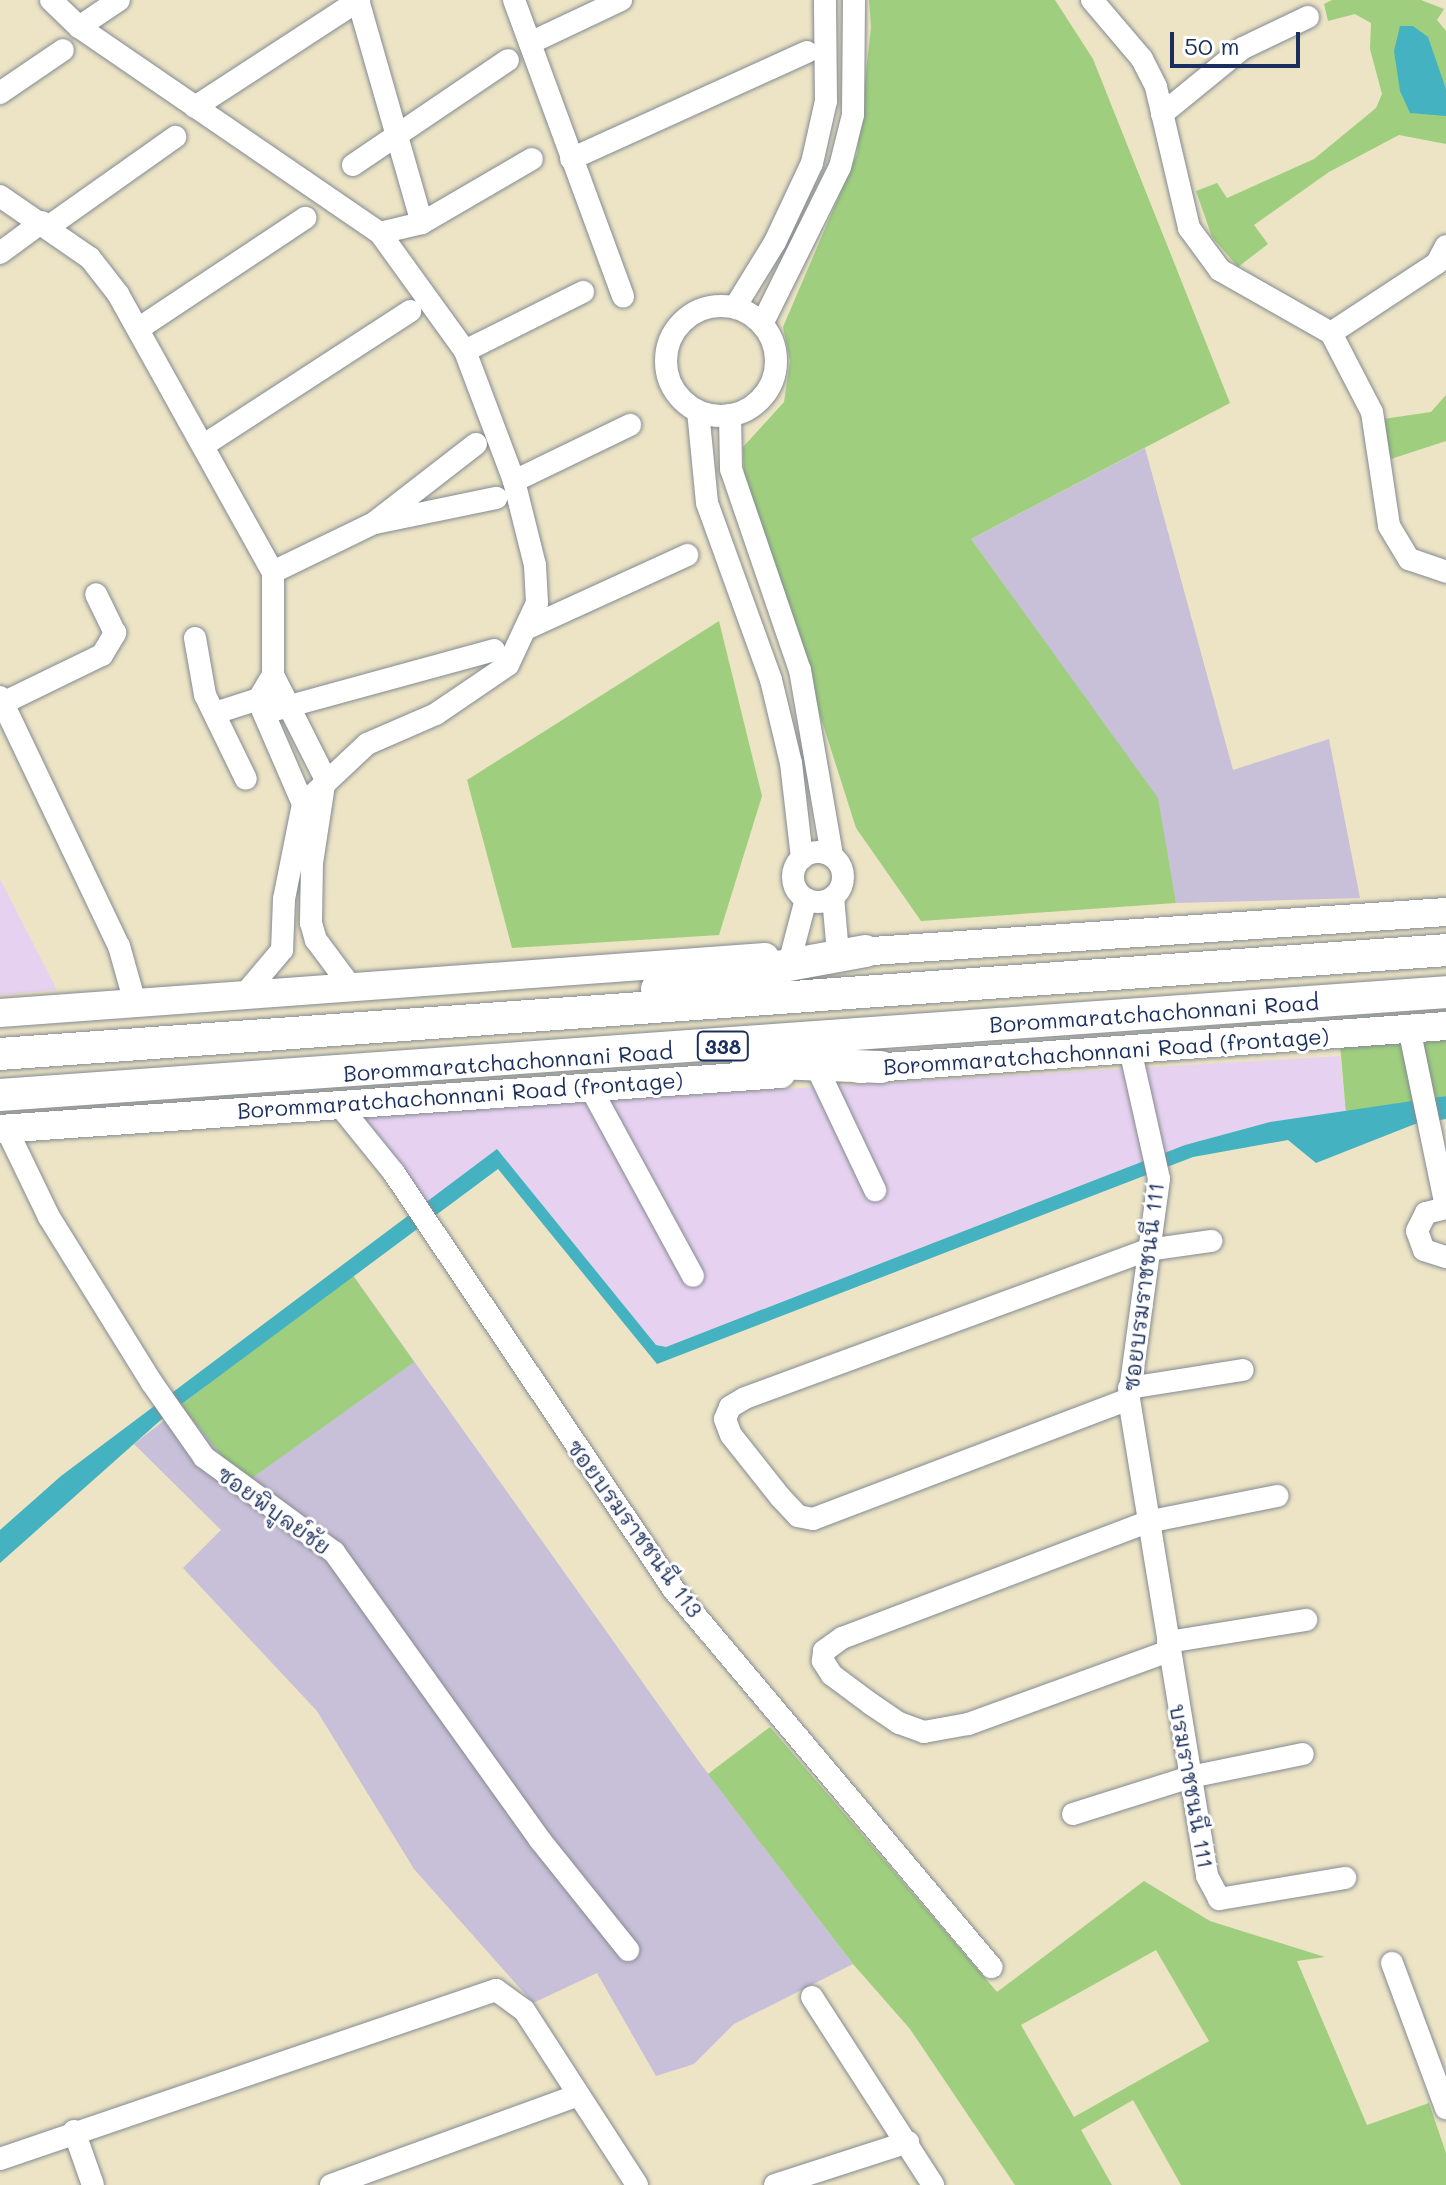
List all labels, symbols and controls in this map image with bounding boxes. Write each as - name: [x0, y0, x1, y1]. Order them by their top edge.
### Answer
- scale bar: [1174, 16, 1304, 66]
- text: 50 m: [1184, 30, 1240, 61]
- street label: Borommaratchachonnani Road: [988, 988, 1320, 1038]
- street label: Borommaratchachonnani Road (frontage): [882, 1022, 1330, 1080]
- road number: 338: [695, 1030, 751, 1062]
- street label: Borommaratchachonnani Road: [342, 1037, 674, 1087]
- street label: Borommaratchachonnani Road (frontage): [236, 1066, 684, 1124]
- street label: ซอยบรมราชชนนี 111: [1117, 1181, 1169, 1393]
- street label: ซอยบรมราชชนนี 113: [562, 1434, 708, 1622]
- street label: ซอยพิบูลย์ชัย: [212, 1460, 336, 1560]
- street label: บรมราชชนนี 111: [1165, 1701, 1219, 1871]

